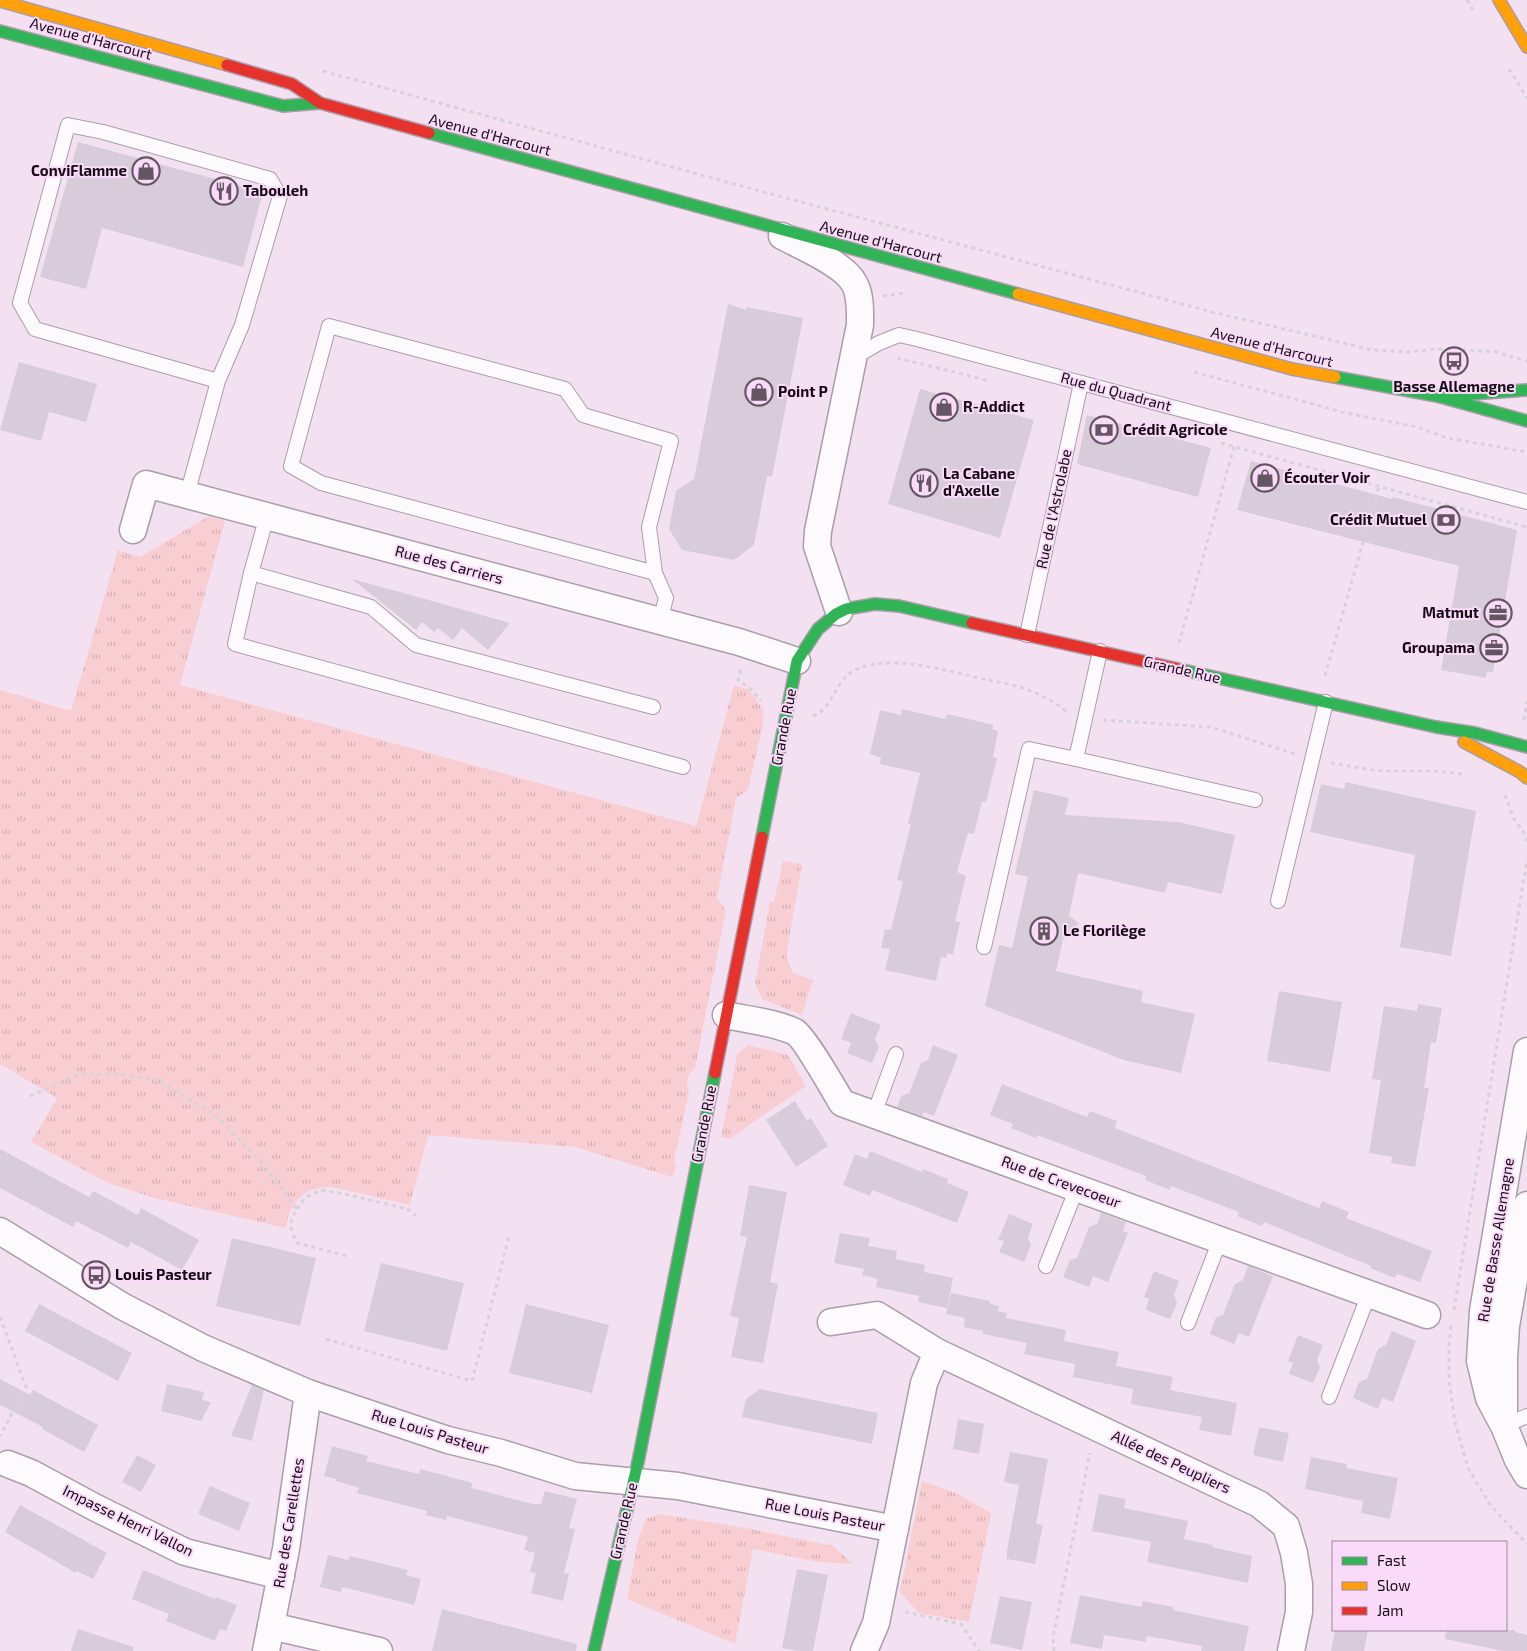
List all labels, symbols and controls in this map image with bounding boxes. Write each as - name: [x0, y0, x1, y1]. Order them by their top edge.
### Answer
- street label: Avenue d'Harcourt: [28, 13, 154, 63]
- street label: Avenue d'Harcourt: [427, 109, 553, 159]
- shop icon: ConviFlamme: [131, 156, 161, 186]
- place label: ConviFlamme: [31, 161, 127, 179]
- restaurant icon: Tabouleh: [209, 176, 239, 206]
- place label: Tabouleh: [243, 181, 308, 199]
- street label: Avenue d'Harcourt: [818, 216, 944, 266]
- street label: Avenue d'Harcourt: [1209, 322, 1336, 370]
- bus stop icon: Basse Allemagne: [1439, 346, 1469, 376]
- street label: Rue du Quadrant: [1059, 368, 1174, 415]
- shop icon: Point P: [744, 377, 774, 407]
- place label: Basse Allemagne: [1393, 377, 1515, 395]
- place label: Point P: [778, 382, 828, 400]
- shop icon: R-Addict: [929, 392, 959, 422]
- place label: R-Addict: [963, 397, 1025, 415]
- bank icon: Crédit Agricole: [1089, 415, 1119, 445]
- place label: Crédit Agricole: [1123, 420, 1228, 438]
- street label: Rue de l'Astrolabe: [1032, 447, 1075, 570]
- shop icon: Écouter Voir: [1250, 463, 1280, 493]
- place label: La Cabane d'Axelle: [943, 464, 1015, 499]
- place label: Écouter Voir: [1284, 467, 1371, 486]
- restaurant icon: La Cabane d'Axelle: [909, 468, 939, 498]
- bank icon: Crédit Mutuel: [1431, 505, 1461, 535]
- place label: Crédit Mutuel: [1330, 510, 1427, 528]
- street label: Rue des Carriers: [393, 541, 505, 587]
- office icon: Matmut: [1483, 598, 1513, 628]
- place label: Matmut: [1422, 603, 1479, 621]
- office icon: Groupama: [1479, 633, 1509, 663]
- place label: Groupama: [1402, 638, 1475, 656]
- street label: Grande Rue: [1142, 651, 1222, 687]
- street label: Grande Rue: [767, 687, 799, 767]
- building icon: Le Florilège: [1029, 916, 1059, 946]
- place label: Le Florilège: [1063, 921, 1146, 939]
- street label: Grande Rue: [687, 1084, 719, 1164]
- street label: Rue de Crevecoeur: [999, 1151, 1124, 1211]
- street label: Rue de Basse Allemagne: [1473, 1157, 1517, 1323]
- bus stop icon: Louis Pasteur: [81, 1260, 111, 1290]
- place label: Louis Pasteur: [115, 1265, 212, 1283]
- street label: Rue Louis Pasteur: [369, 1405, 491, 1457]
- street label: Allée des Peupliers: [1109, 1426, 1234, 1497]
- street label: Rue des Carellettes: [269, 1456, 307, 1589]
- street label: Impasse Henri Vallon: [60, 1481, 197, 1560]
- street label: Grande Rue: [605, 1481, 641, 1561]
- street label: Rue Louis Pasteur: [764, 1494, 887, 1534]
- legend: [1332, 1541, 1507, 1631]
- text: Fast: [1377, 1551, 1407, 1569]
- text: Slow: [1377, 1576, 1411, 1594]
- text: Jam: [1377, 1601, 1403, 1619]

